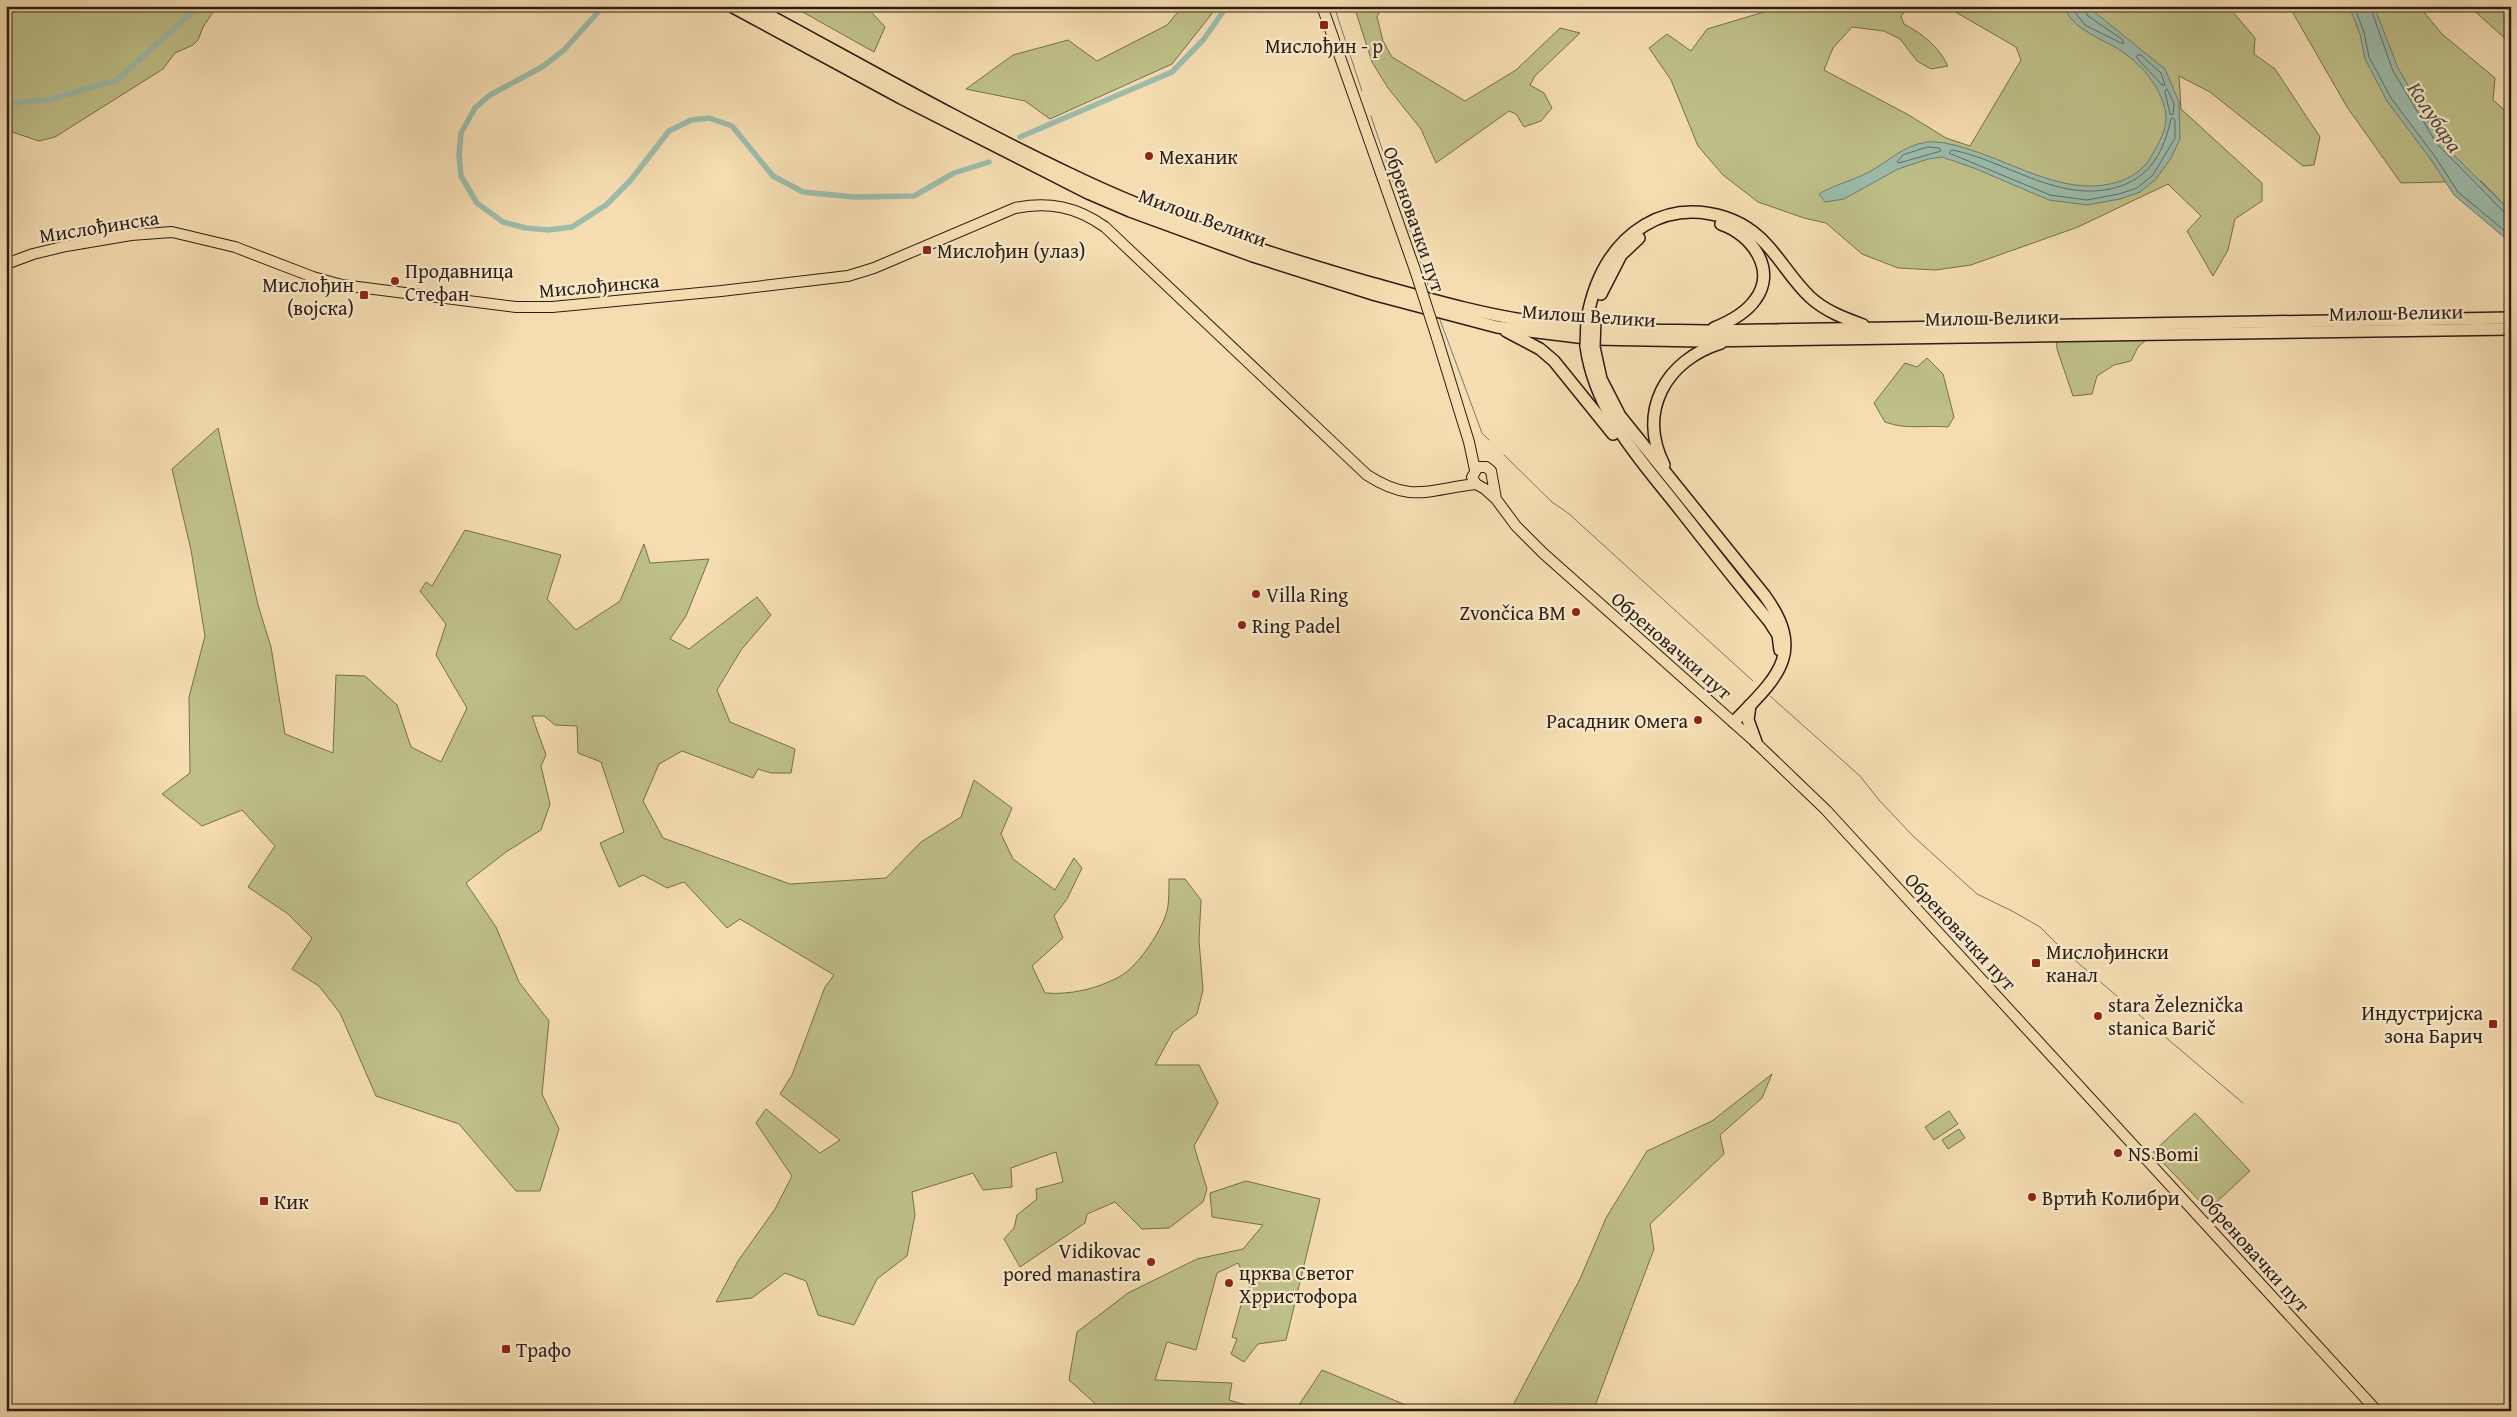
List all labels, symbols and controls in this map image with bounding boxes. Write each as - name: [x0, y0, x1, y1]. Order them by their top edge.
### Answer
- marker: Мислођин - р: [1318, 19, 1330, 31]
- place label: Мислођин - р: [1265, 31, 1383, 60]
- water label: Колубара: [2400, 75, 2470, 159]
- place label: Механик: [1159, 142, 1238, 171]
- street label: Обреновачки пут: [1377, 142, 1454, 296]
- marker: Механик: [1143, 150, 1155, 162]
- street label: Милош Велики: [1135, 180, 1271, 254]
- street label: Мислођинска: [37, 202, 161, 250]
- place label: Мислођин (улаз): [937, 236, 1085, 265]
- marker: Мислођин (улаз): [921, 244, 933, 256]
- place label: Продавница Стефан: [405, 256, 514, 308]
- street label: Мислођинска: [538, 265, 661, 305]
- place label: Мислођин (војска): [262, 270, 354, 322]
- marker: Продавница Стефан: [389, 275, 401, 287]
- marker: Мислођин (војска): [358, 289, 370, 301]
- street label: Милош Велики: [1521, 296, 1657, 334]
- street label: Милош Велики: [2329, 296, 2464, 328]
- street label: Милош Велики: [1925, 301, 2060, 333]
- place label: Villa Ring: [1266, 580, 1348, 609]
- street label: Обреновачки пут: [1605, 584, 1739, 706]
- marker: Villa Ring: [1250, 588, 1262, 600]
- place label: Zvončica BM: [1459, 598, 1566, 627]
- marker: Zvončica BM: [1570, 606, 1582, 618]
- place label: Ring Padel: [1252, 611, 1341, 640]
- marker: Ring Padel: [1236, 619, 1248, 631]
- place label: Расадник Омега: [1546, 706, 1688, 735]
- marker: Расадник Омега: [1692, 714, 1704, 726]
- street label: Обреновачки пут: [1898, 865, 2024, 997]
- place label: Мислођински канал: [2046, 937, 2169, 989]
- marker: Мислођински канал: [2030, 957, 2042, 969]
- place label: stara Železnička stanica Barič: [2108, 990, 2244, 1042]
- place label: Индустријска зона Барич: [2361, 998, 2483, 1050]
- marker: stara Železnička stanica Barič: [2092, 1010, 2104, 1022]
- marker: Индустријска зона Барич: [2487, 1018, 2499, 1030]
- place label: NS Bomi: [2128, 1139, 2199, 1168]
- marker: NS Bomi: [2112, 1147, 2124, 1159]
- place label: Вртић Колибри: [2042, 1183, 2180, 1212]
- street label: Обреновачки пут: [2193, 1186, 2317, 1319]
- place label: Кик: [274, 1187, 309, 1216]
- marker: Вртић Колибри: [2026, 1191, 2038, 1203]
- marker: Кик: [258, 1195, 270, 1207]
- place label: Vidikovac pored manastira: [1003, 1236, 1142, 1288]
- marker: Vidikovac pored manastira: [1145, 1256, 1157, 1268]
- place label: црква Светог Хрристофора: [1239, 1258, 1358, 1310]
- marker: црква Светог Хрристофора: [1223, 1277, 1235, 1289]
- place label: Трафо: [516, 1335, 571, 1364]
- marker: Трафо: [500, 1343, 512, 1355]

